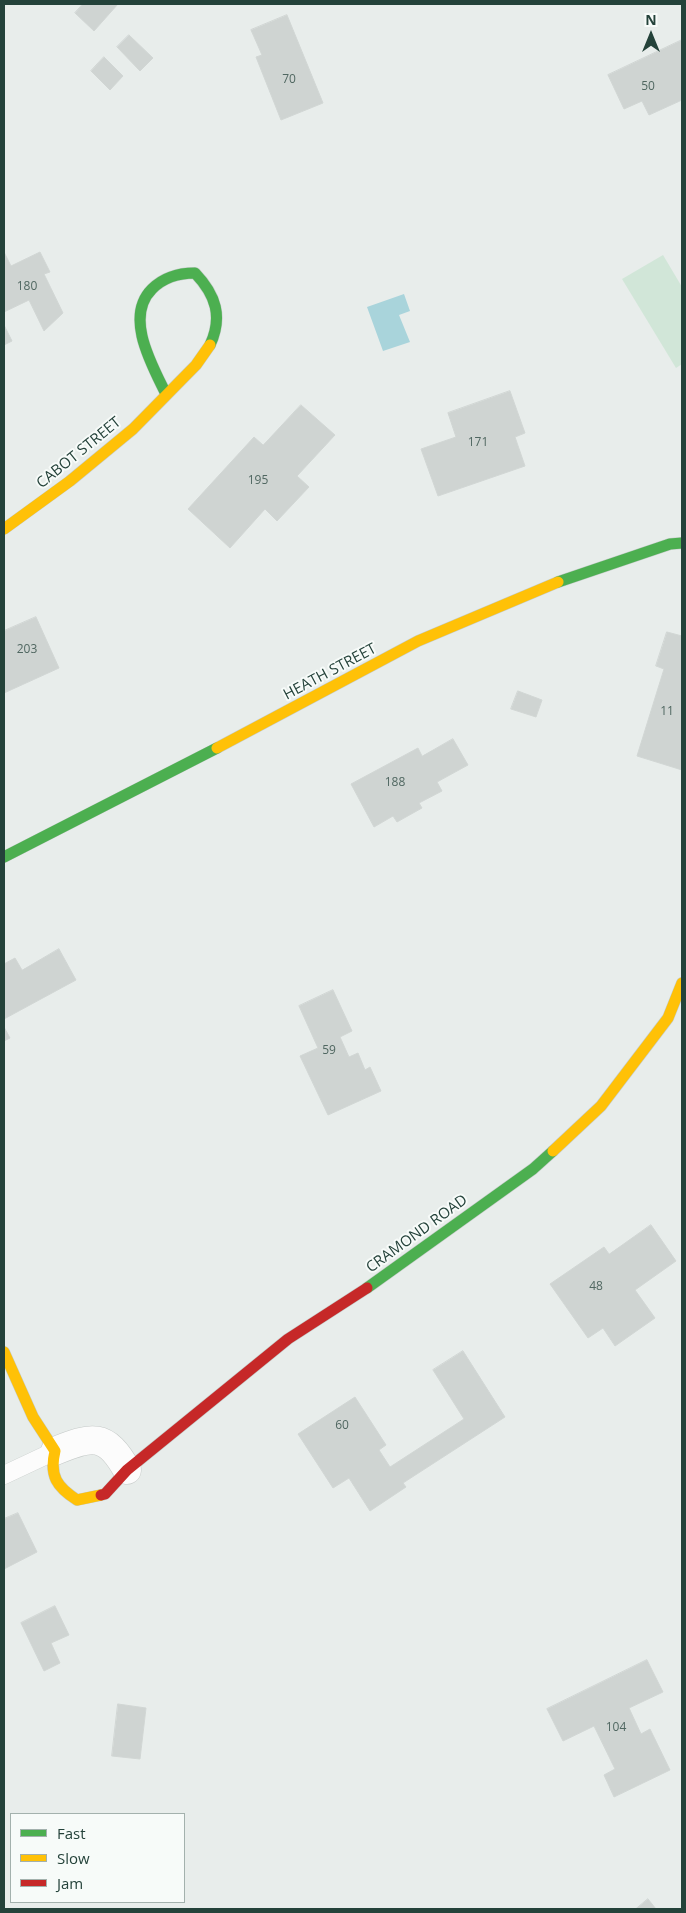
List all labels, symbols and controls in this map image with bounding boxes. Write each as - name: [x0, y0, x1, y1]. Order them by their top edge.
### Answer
- north arrow: [626, 10, 676, 60]
- text: N: [645, 10, 657, 29]
- house number: 70: [282, 73, 296, 87]
- house number: 50: [641, 80, 655, 94]
- house number: 180: [17, 280, 37, 294]
- street label: CABOT STREET: [33, 414, 125, 492]
- house number: 171: [468, 436, 488, 450]
- house number: 195: [248, 474, 268, 488]
- street label: HEATH STREET: [280, 640, 380, 704]
- house number: 203: [17, 643, 37, 657]
- house number: 11: [660, 705, 674, 719]
- house number: 188: [385, 776, 405, 790]
- house number: 59: [322, 1044, 336, 1058]
- street label: CRAMOND ROAD: [363, 1191, 471, 1277]
- house number: 48: [589, 1280, 603, 1294]
- house number: 60: [335, 1419, 349, 1433]
- house number: 104: [606, 1721, 626, 1735]
- legend: [10, 1813, 185, 1903]
- text: Fast: [57, 1823, 86, 1843]
- text: Slow: [57, 1848, 90, 1868]
- text: Jam: [57, 1873, 83, 1893]

